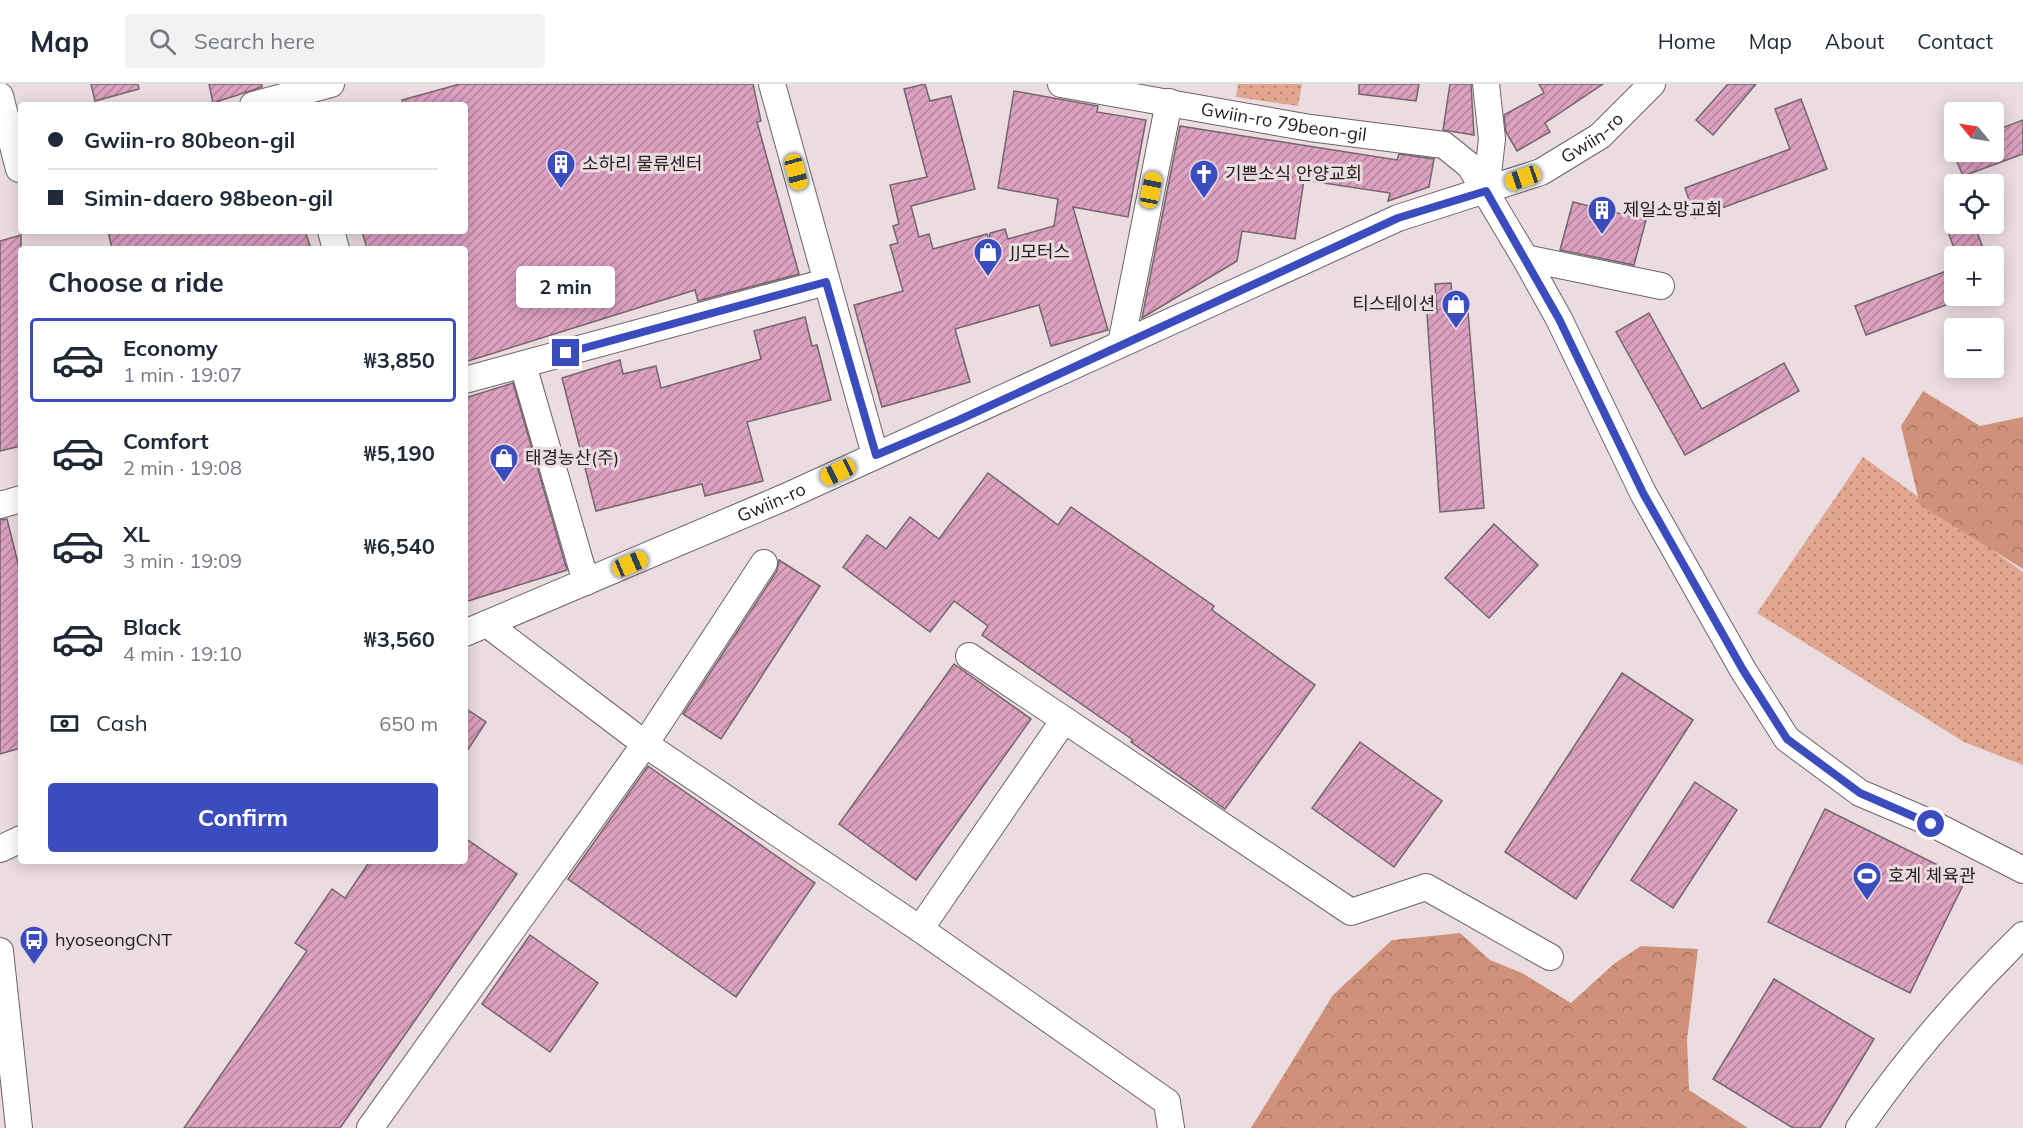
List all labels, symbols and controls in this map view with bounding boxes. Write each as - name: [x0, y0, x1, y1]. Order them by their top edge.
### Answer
- search box: [125, 14, 545, 68]
- text: Map: [30, 24, 89, 59]
- icon: search: [146, 25, 179, 58]
- text: Search here: [194, 27, 315, 55]
- text: Home: [1658, 28, 1716, 54]
- text: Map: [1749, 28, 1792, 54]
- text: About: [1825, 28, 1884, 54]
- text: Contact: [1917, 28, 1993, 54]
- street label: Gwiin-ro 79beon-gil: [1199, 97, 1368, 146]
- north arrow: [1944, 102, 2004, 162]
- map controls: [1944, 102, 2004, 378]
- street label: Gwiin-ro: [1556, 107, 1628, 168]
- text: Gwiin-ro 80beon-gil: [84, 126, 295, 154]
- building icon: 소하리 물류센터: [545, 148, 577, 190]
- place label: 소하리 물류센터: [582, 152, 703, 175]
- car: [783, 152, 809, 192]
- church icon: 기쁜소식 안양교회: [1188, 158, 1220, 200]
- place label: 기쁜소식 안양교회: [1225, 162, 1362, 185]
- car: [1503, 164, 1543, 192]
- car: [1139, 171, 1163, 209]
- button: locate: [1944, 174, 2004, 234]
- text: Simin-daero 98beon-gil: [84, 184, 333, 212]
- building icon: 제일소망교회: [1586, 194, 1618, 236]
- place label: 제일소망교회: [1623, 198, 1722, 221]
- shop icon: JJ모터스: [972, 236, 1004, 278]
- place label: JJ모터스: [1009, 240, 1070, 263]
- button: +: [1944, 246, 2004, 306]
- text: Choose a ride: [48, 265, 224, 299]
- callout: 2 min: [516, 266, 616, 308]
- text: 2 min: [539, 274, 592, 299]
- shop icon: 티스테이션: [1440, 288, 1472, 330]
- place label: 티스테이션: [1352, 292, 1435, 315]
- button: −: [1944, 318, 2004, 378]
- icon: car: [51, 333, 105, 387]
- text: Economy: [123, 334, 218, 362]
- route end: [552, 339, 579, 366]
- text: ₩3,850: [364, 346, 435, 374]
- text: 1 min · 19:07: [123, 362, 242, 387]
- icon: car: [51, 426, 105, 480]
- text: Comfort: [123, 427, 209, 455]
- text: ₩5,190: [364, 439, 435, 467]
- shop icon: 태경농산(주): [488, 442, 520, 484]
- place label: 태경농산(주): [525, 446, 619, 469]
- text: 2 min · 19:08: [123, 455, 242, 480]
- car: [818, 456, 858, 488]
- street label: Gwiin-ro: [734, 477, 809, 527]
- icon: car: [51, 519, 105, 573]
- text: XL: [123, 520, 150, 548]
- text: ₩6,540: [364, 532, 435, 560]
- text: 3 min · 19:09: [123, 548, 242, 573]
- car: [610, 549, 650, 579]
- icon: car: [51, 612, 105, 666]
- text: Black: [123, 613, 181, 641]
- text: ₩3,560: [364, 625, 435, 653]
- text: 4 min · 19:10: [123, 641, 242, 666]
- icon: cash: [48, 707, 81, 740]
- text: Cash: [96, 709, 148, 737]
- text: 650 m: [379, 711, 438, 736]
- button: Confirm: [48, 783, 438, 852]
- route start: [1917, 810, 1944, 837]
- sports icon: 호계 체육관: [1851, 860, 1883, 902]
- place label: 호계 체육관: [1888, 864, 1976, 887]
- bus stop icon: hyoseongCNT: [18, 924, 50, 966]
- place label: hyoseongCNT: [55, 928, 172, 951]

